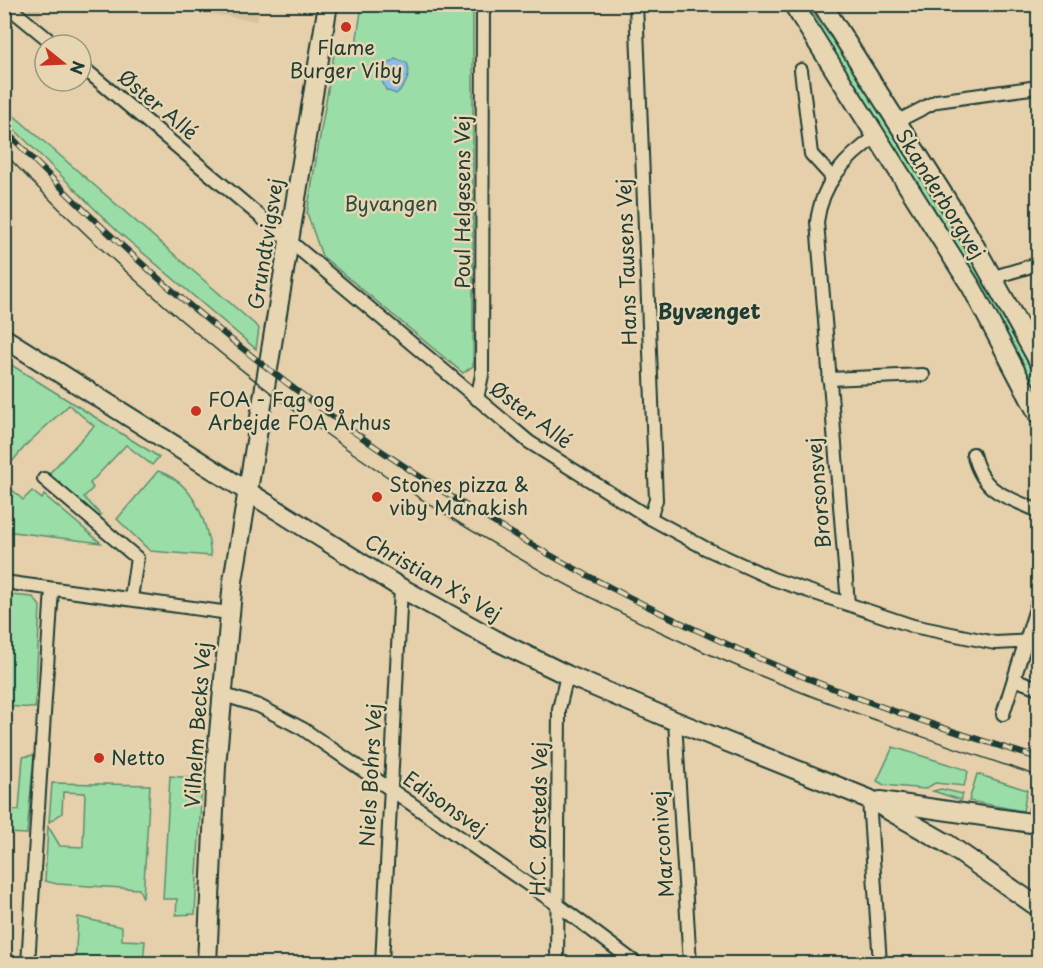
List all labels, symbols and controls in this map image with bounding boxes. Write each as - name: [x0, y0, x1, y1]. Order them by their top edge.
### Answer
- marker: Flame Burger Viby: [339, 20, 353, 34]
- place label: Flame Burger Viby: [289, 32, 403, 85]
- north arrow: [33, 33, 93, 93]
- text: N: [65, 58, 92, 78]
- street label: Øster Allé: [112, 62, 205, 147]
- street label: Poul Helgesens Vej: [447, 115, 477, 289]
- street label: Skanderborgvej: [889, 122, 993, 265]
- street label: Grundtvigsvej: [240, 176, 290, 312]
- street label: Hans Tausens Vej: [608, 178, 644, 346]
- park label: Byvangen: [344, 188, 438, 218]
- district label: Byvænget: [657, 294, 761, 326]
- street label: Øster Allé: [484, 373, 579, 455]
- place label: FOA - Fag og Arbejde FOA Århus: [208, 384, 391, 437]
- marker: FOA - Fag og Arbejde FOA Århus: [189, 404, 203, 418]
- street label: Brorsonsvej: [798, 436, 838, 550]
- place label: Stones pizza & viby Manakish: [389, 469, 529, 522]
- marker: Stones pizza & viby Manakish: [370, 490, 384, 504]
- street label: Christian X's Vej: [359, 526, 508, 629]
- street label: Vilhelm Becks Vej: [176, 641, 218, 809]
- street label: Niels Bohrs Vej: [351, 703, 389, 847]
- street label: H.C. Ørsteds Vej: [522, 741, 554, 897]
- place label: Netto: [111, 742, 165, 772]
- marker: Netto: [92, 751, 106, 765]
- street label: Edisonsvej: [397, 763, 494, 843]
- street label: Marconivej: [643, 790, 681, 899]

